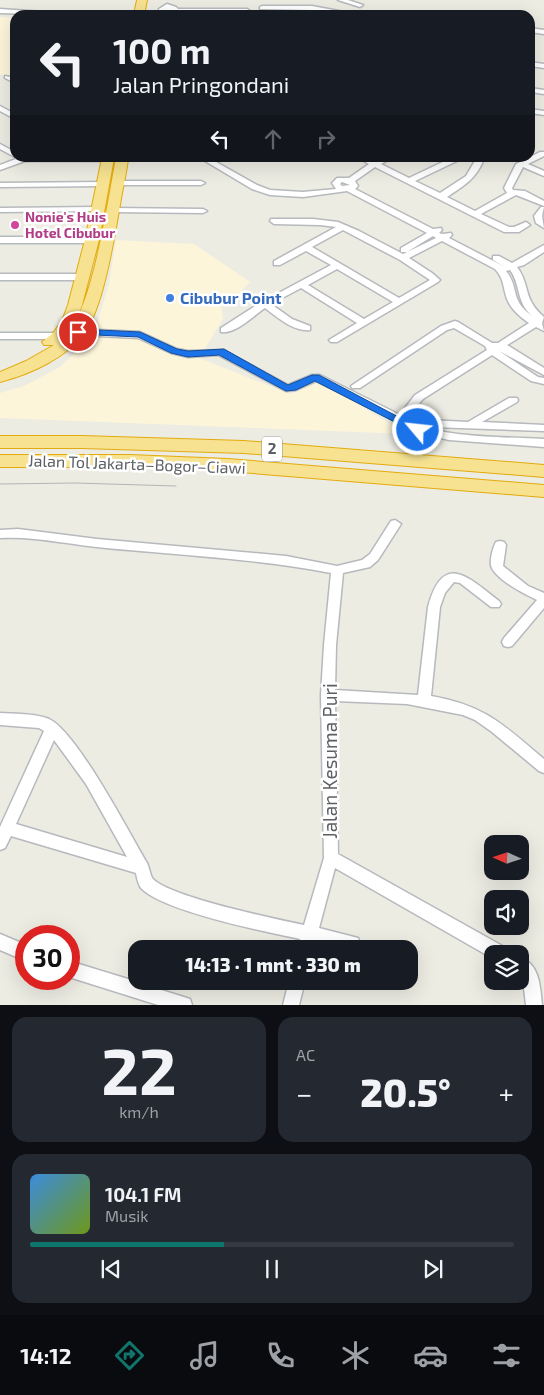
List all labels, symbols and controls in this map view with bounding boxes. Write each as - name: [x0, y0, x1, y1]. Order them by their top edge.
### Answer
- text: 100 m: [113, 29, 211, 71]
- icon: left: [30, 30, 95, 95]
- text: Jalan Pringondani: [113, 71, 289, 97]
- icon: left: [206, 125, 234, 153]
- icon: ahead: [259, 125, 287, 153]
- icon: right: [312, 125, 340, 153]
- place label: Nonie's Huis Hotel Cibubur: [25, 208, 115, 241]
- marker: Nonie's Huis Hotel Cibubur: [9, 219, 21, 231]
- place label: Cibubur Point: [180, 288, 282, 307]
- marker: Cibubur Point: [164, 292, 176, 304]
- pin: [57, 311, 99, 353]
- icon: arrive: [64, 318, 92, 346]
- position arrow: [391, 403, 443, 455]
- road number: 2: [262, 436, 282, 462]
- street label: Jalan Tol Jakarta–Bogor–Ciawi: [28, 450, 246, 477]
- street label: Jalan Kesuma Puri: [318, 683, 341, 839]
- north arrow: [484, 835, 529, 880]
- map controls: [484, 835, 529, 990]
- button: sound: [484, 890, 529, 935]
- speed limit sign: 30: [15, 925, 80, 990]
- button: layers: [484, 945, 529, 990]
- text: 14:13 · 1 mnt · 330 m: [185, 953, 361, 976]
- text: 22: [101, 1030, 177, 1108]
- text: AC: [296, 1045, 315, 1064]
- text: 20.5°: [360, 1069, 451, 1115]
- text: −: [296, 1076, 312, 1110]
- text: +: [499, 1076, 514, 1110]
- text: km/h: [119, 1102, 159, 1121]
- text: 104.1 FM: [105, 1183, 181, 1206]
- text: Musik: [105, 1206, 148, 1225]
- icon: previous: [97, 1255, 125, 1283]
- icon: pause: [258, 1255, 286, 1283]
- icon: next: [419, 1255, 447, 1283]
- icon: directions: [112, 1338, 147, 1373]
- icon: music: [187, 1338, 222, 1373]
- icon: phone: [263, 1338, 298, 1373]
- icon: climate: [338, 1338, 373, 1373]
- icon: car: [413, 1338, 448, 1373]
- icon: filters: [489, 1338, 524, 1373]
- text: 14:12: [20, 1342, 72, 1368]

